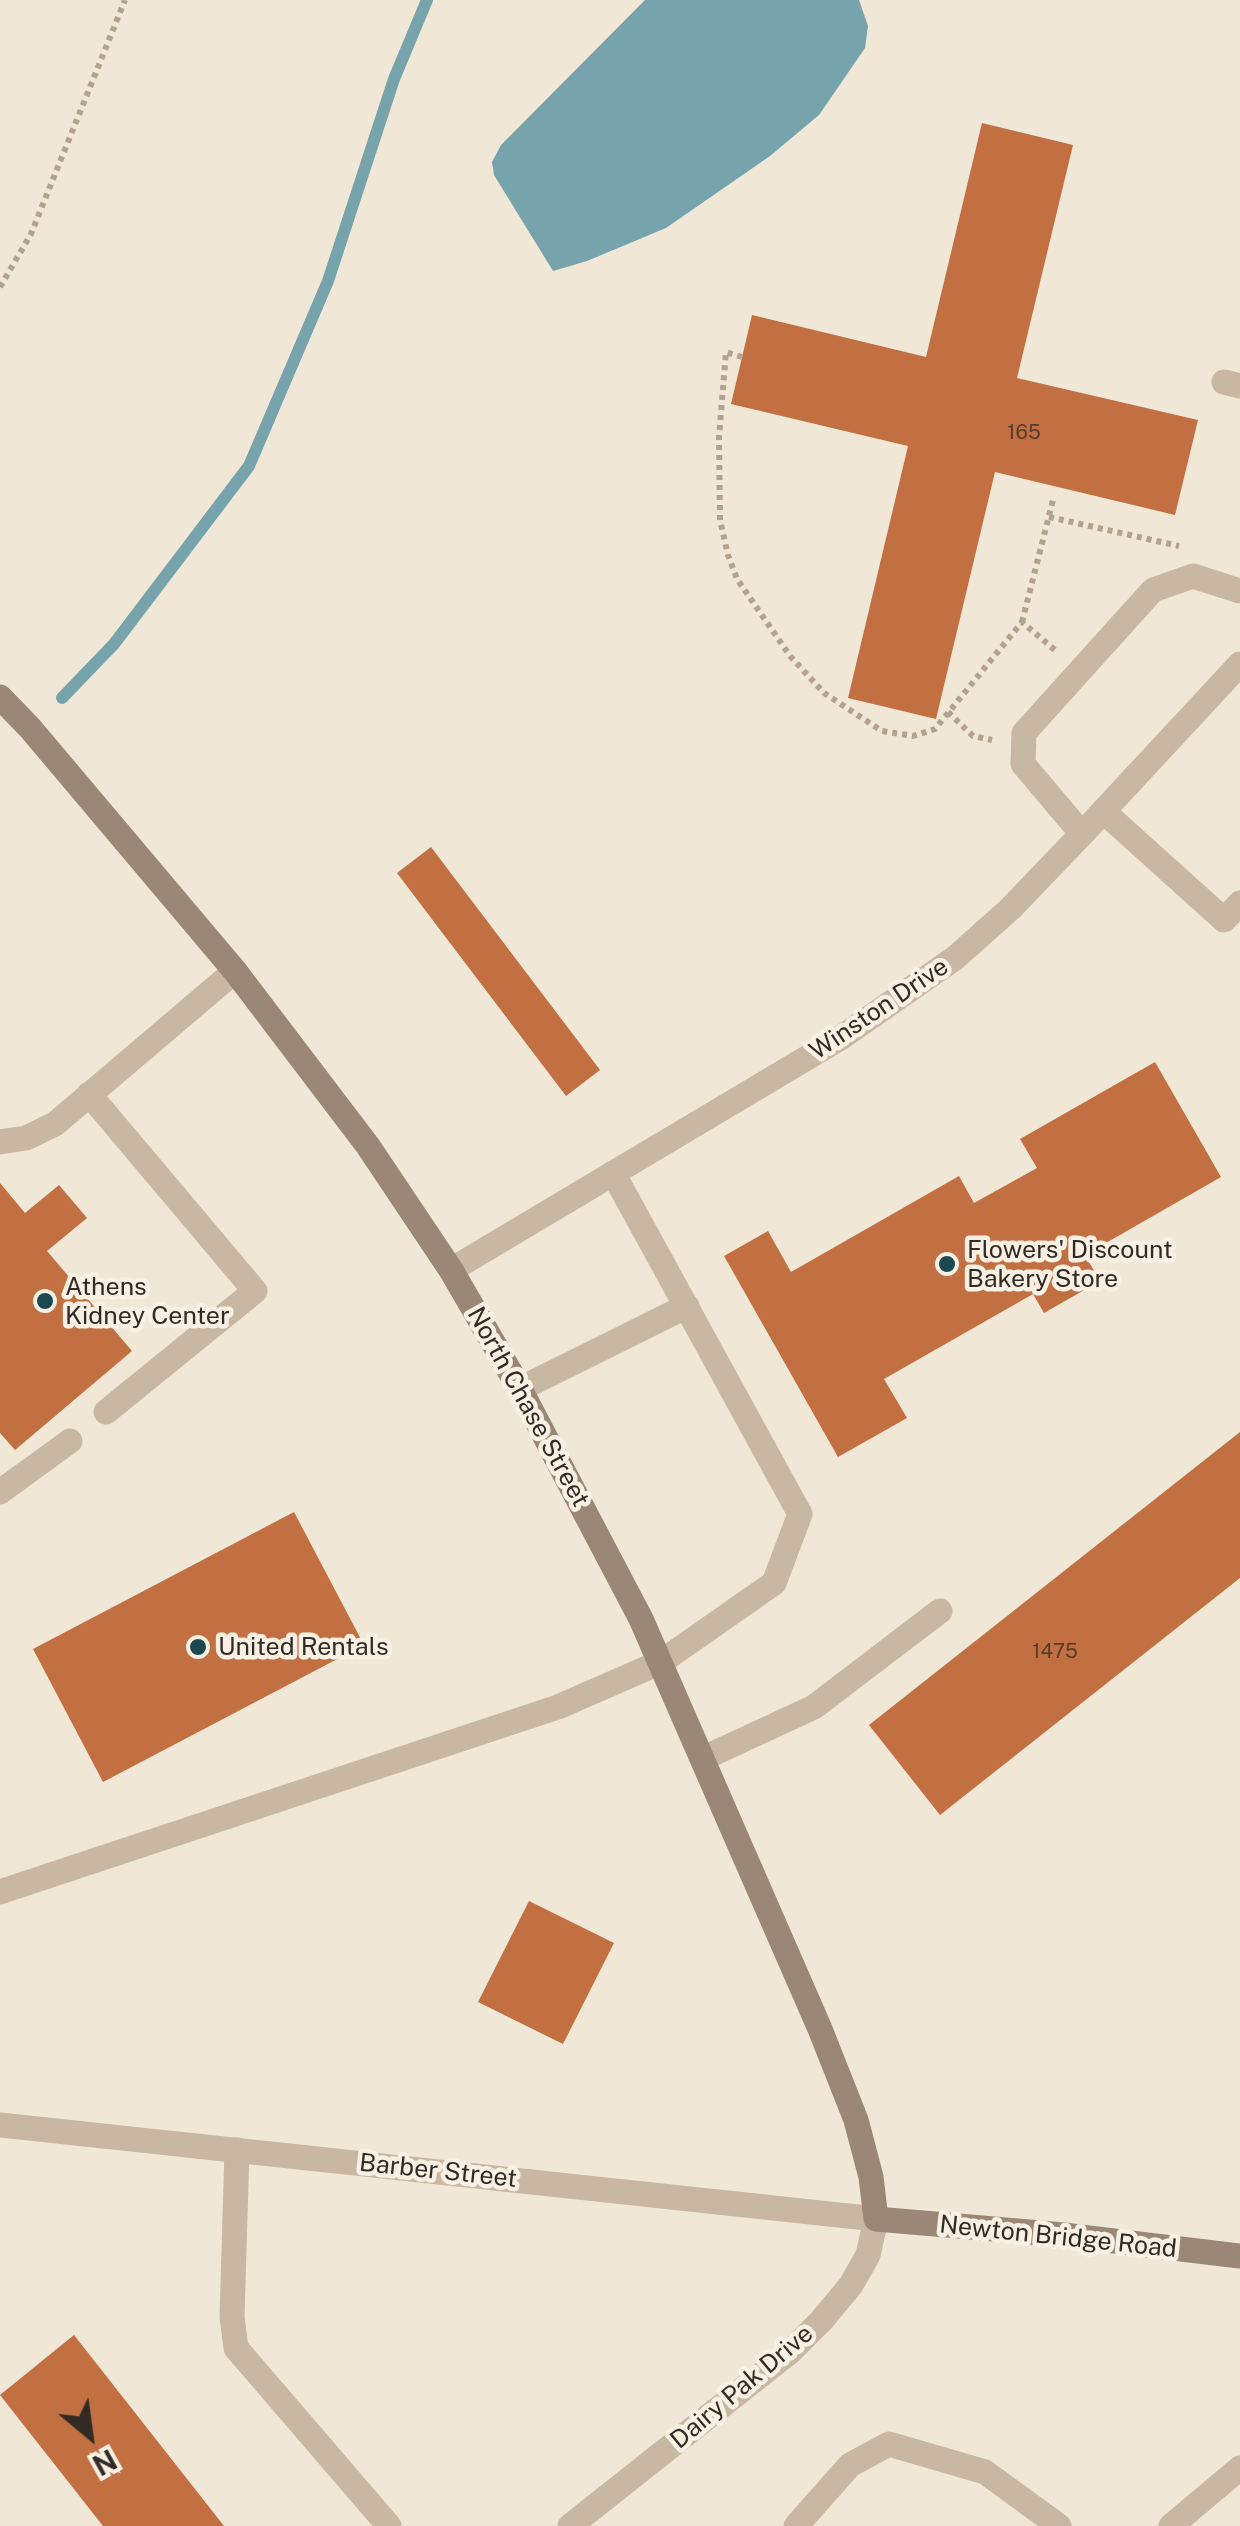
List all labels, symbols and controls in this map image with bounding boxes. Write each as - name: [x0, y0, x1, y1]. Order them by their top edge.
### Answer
- house number: 165: [1007, 421, 1041, 445]
- street label: Winston Drive: [804, 952, 954, 1066]
- place label: Flowers' Discount Bakery Store: [967, 1235, 1173, 1294]
- marker: Flowers' Discount Bakery Store: [936, 1253, 958, 1275]
- place label: Athens Kidney Center: [65, 1272, 230, 1331]
- marker: Athens Kidney Center: [34, 1290, 56, 1312]
- street label: North Chase Street: [461, 1302, 595, 1512]
- place label: United Rentals: [218, 1632, 389, 1662]
- marker: United Rentals: [187, 1636, 209, 1658]
- house number: 1475: [1032, 1640, 1078, 1664]
- street label: Barber Street: [358, 2148, 518, 2194]
- street label: Newton Bridge Road: [938, 2210, 1178, 2264]
- street label: Dairy Pak Drive: [665, 2319, 819, 2455]
- north arrow: [40, 2386, 140, 2486]
- text: N: [87, 2443, 122, 2482]

